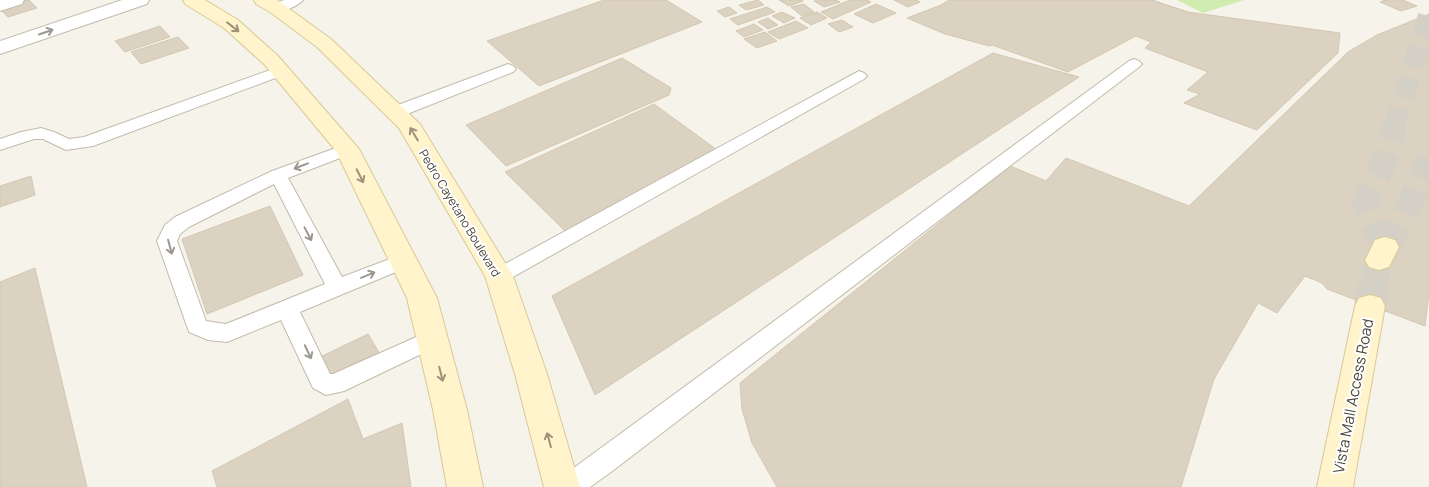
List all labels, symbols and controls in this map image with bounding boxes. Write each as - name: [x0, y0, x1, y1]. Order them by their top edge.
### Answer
- one-way arrow: [226, 21, 239, 32]
- one-way arrow: [38, 27, 53, 36]
- one-way arrow: [408, 127, 418, 141]
- street label: Pedro Cayetano Boulevard: [415, 146, 505, 280]
- one-way arrow: [293, 162, 309, 171]
- one-way arrow: [356, 168, 365, 183]
- one-way arrow: [304, 226, 313, 241]
- one-way arrow: [166, 239, 175, 255]
- one-way arrow: [360, 270, 375, 280]
- street label: Vista Mall Access Road: [1328, 317, 1378, 475]
- one-way arrow: [303, 344, 313, 359]
- one-way arrow: [437, 365, 446, 381]
- one-way arrow: [544, 432, 553, 448]

